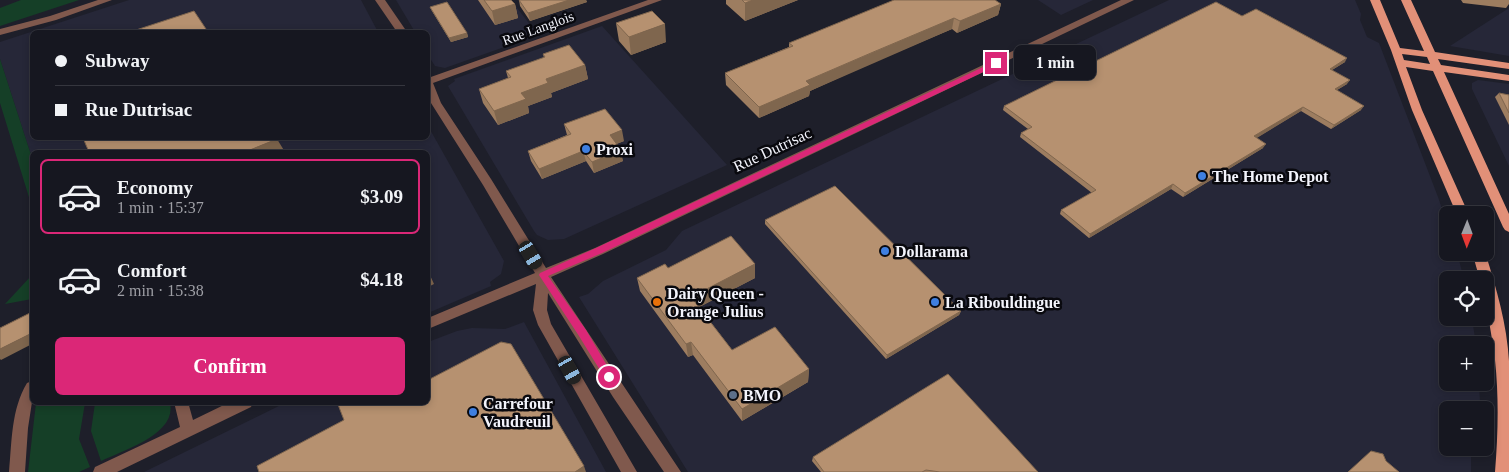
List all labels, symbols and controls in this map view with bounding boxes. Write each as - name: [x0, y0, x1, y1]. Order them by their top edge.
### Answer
- street label: Rue Langlois: [500, 9, 576, 48]
- callout: 1 min: [1014, 46, 1096, 80]
- text: Subway: [85, 50, 149, 71]
- route end: [985, 52, 1007, 74]
- text: 1 min: [1036, 54, 1074, 71]
- text: Rue Dutrisac: [85, 99, 192, 120]
- street label: Rue Dutrisac: [731, 124, 814, 175]
- place label: Proxi: [596, 141, 634, 158]
- marker: Proxi: [580, 143, 592, 155]
- place label: The Home Depot: [1212, 168, 1329, 186]
- marker: The Home Depot: [1196, 170, 1208, 182]
- icon: car: [57, 174, 102, 219]
- text: Economy: [117, 177, 193, 198]
- text: $3.09: [360, 186, 403, 207]
- text: 1 min · 15:37: [117, 199, 204, 216]
- north arrow: [1439, 206, 1494, 261]
- map controls: [1439, 206, 1494, 456]
- car: [516, 238, 545, 272]
- place label: Dollarama: [895, 243, 968, 260]
- marker: Dollarama: [879, 245, 891, 257]
- icon: car: [57, 257, 102, 302]
- text: Comfort: [117, 260, 187, 281]
- text: $4.18: [360, 269, 403, 290]
- button: locate: [1439, 271, 1494, 326]
- text: 2 min · 15:38: [117, 282, 204, 299]
- place label: Dairy Queen - Orange Julius: [667, 285, 764, 321]
- place label: La Ribouldingue: [945, 294, 1060, 312]
- marker: Dairy Queen - Orange Julius: [651, 296, 663, 308]
- marker: La Ribouldingue: [929, 296, 941, 308]
- button: +: [1439, 336, 1494, 391]
- button: Confirm: [55, 337, 405, 395]
- car: [556, 353, 583, 387]
- route start: [598, 366, 620, 388]
- place label: BMO: [743, 387, 781, 404]
- marker: BMO: [727, 389, 739, 401]
- place label: Carrefour Vaudreuil: [483, 395, 553, 430]
- button: −: [1439, 401, 1494, 456]
- marker: Carrefour Vaudreuil: [467, 406, 479, 418]

